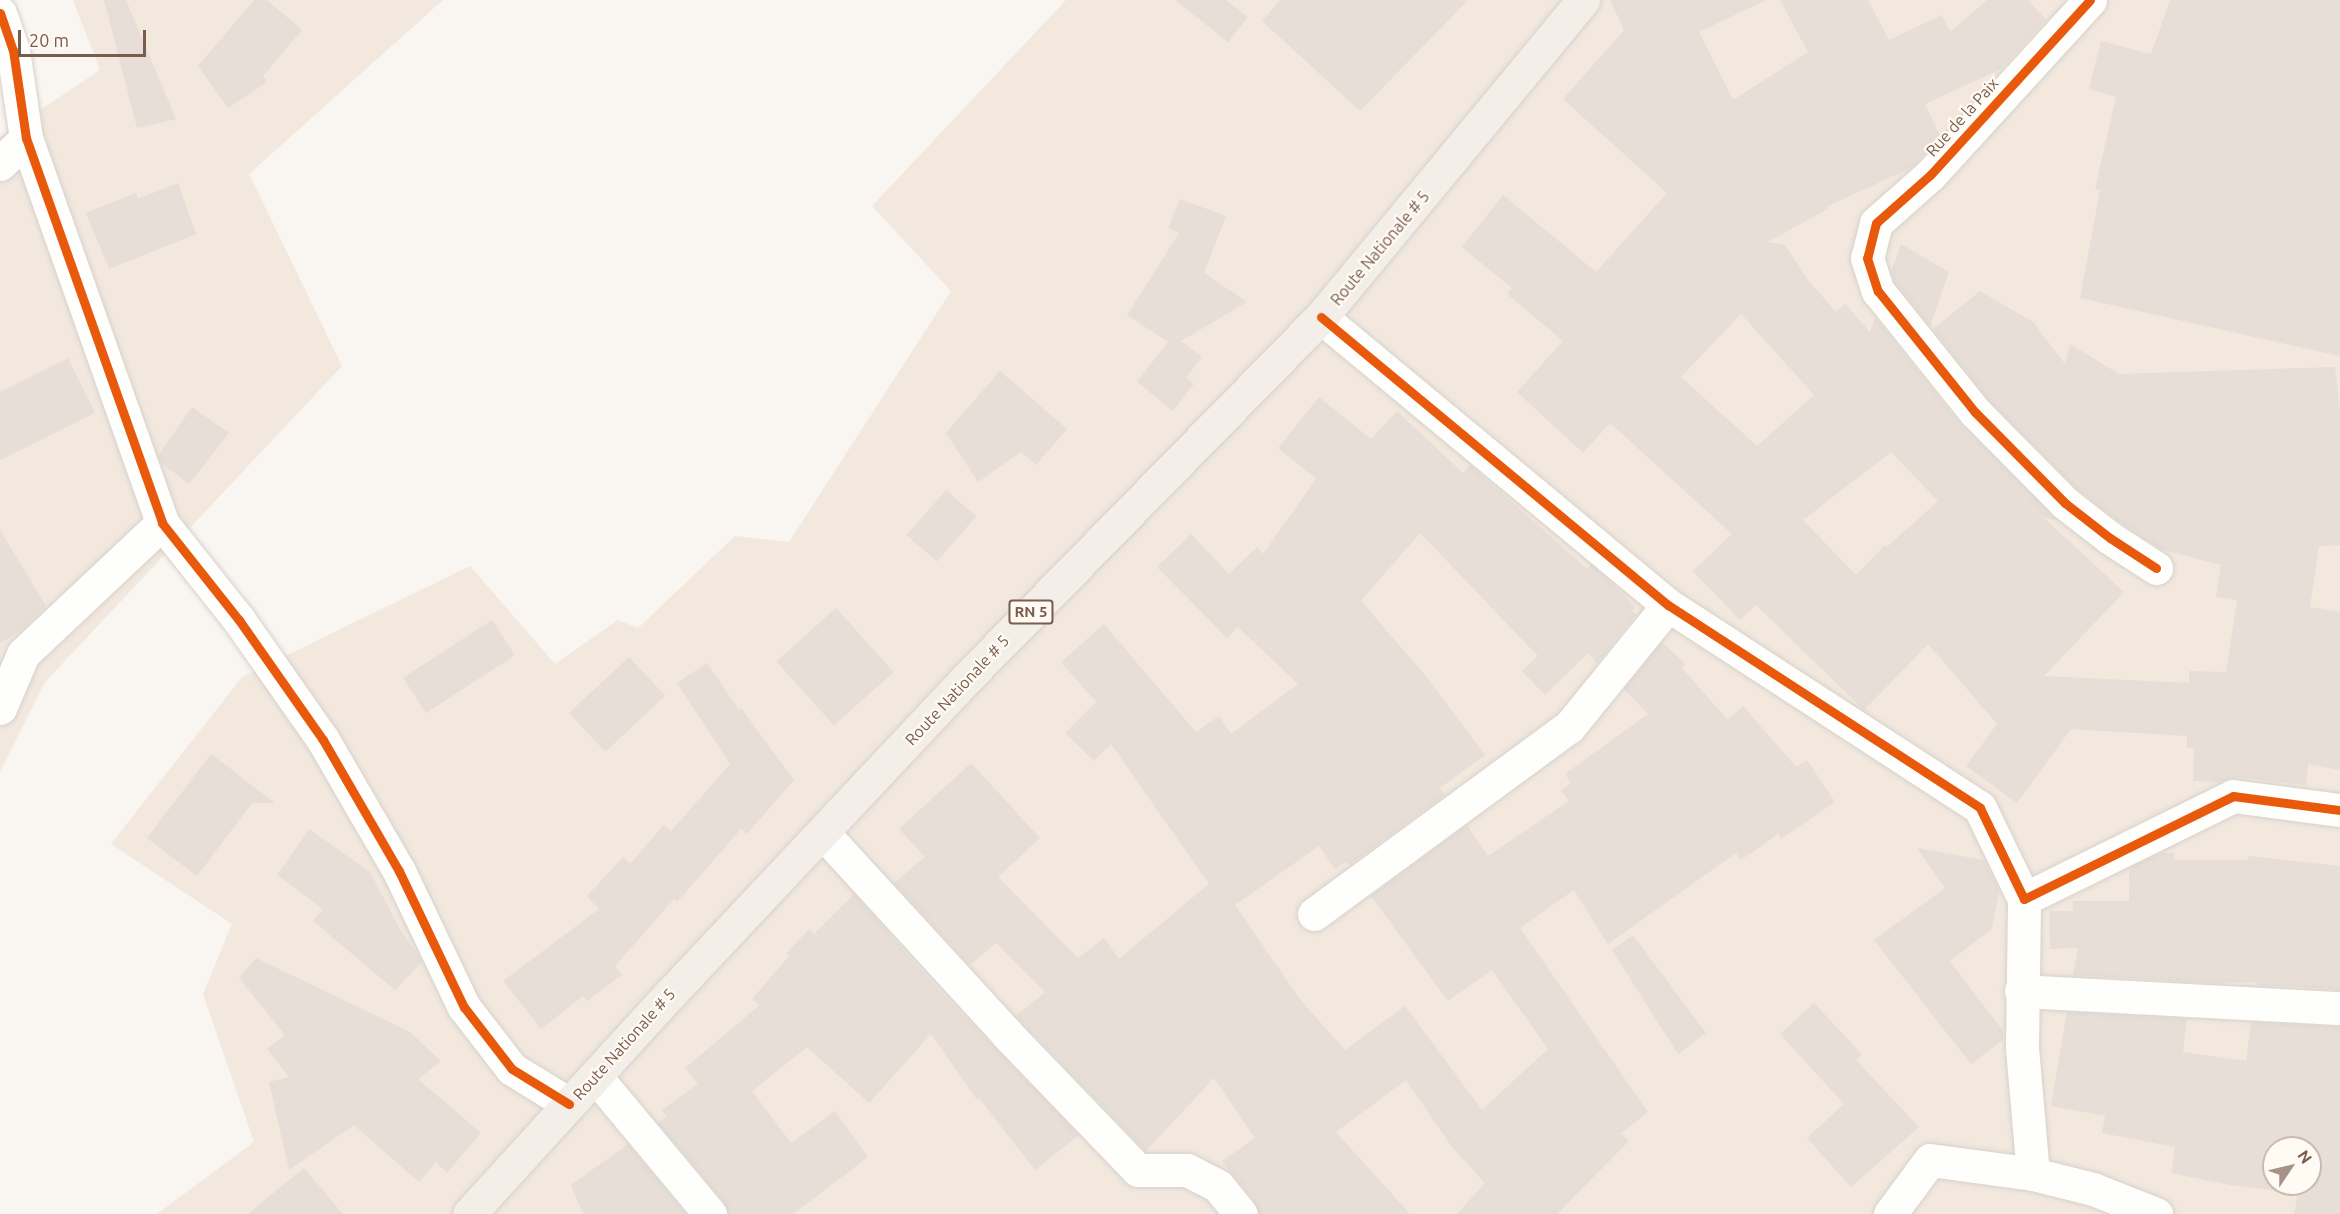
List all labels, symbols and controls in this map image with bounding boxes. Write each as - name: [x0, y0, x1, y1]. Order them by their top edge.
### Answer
- scale bar: [21, 18, 148, 56]
- text: 20 m: [29, 30, 69, 50]
- street label: Rue de la Paix: [1922, 74, 2002, 160]
- street label: Route Nationale # 5: [1326, 187, 1434, 309]
- road number: RN 5: [1007, 600, 1055, 624]
- street label: Route Nationale # 5: [901, 631, 1013, 749]
- street label: Route Nationale # 5: [569, 984, 679, 1104]
- north arrow: [2262, 1136, 2322, 1196]
- text: N: [2294, 1147, 2316, 1167]

